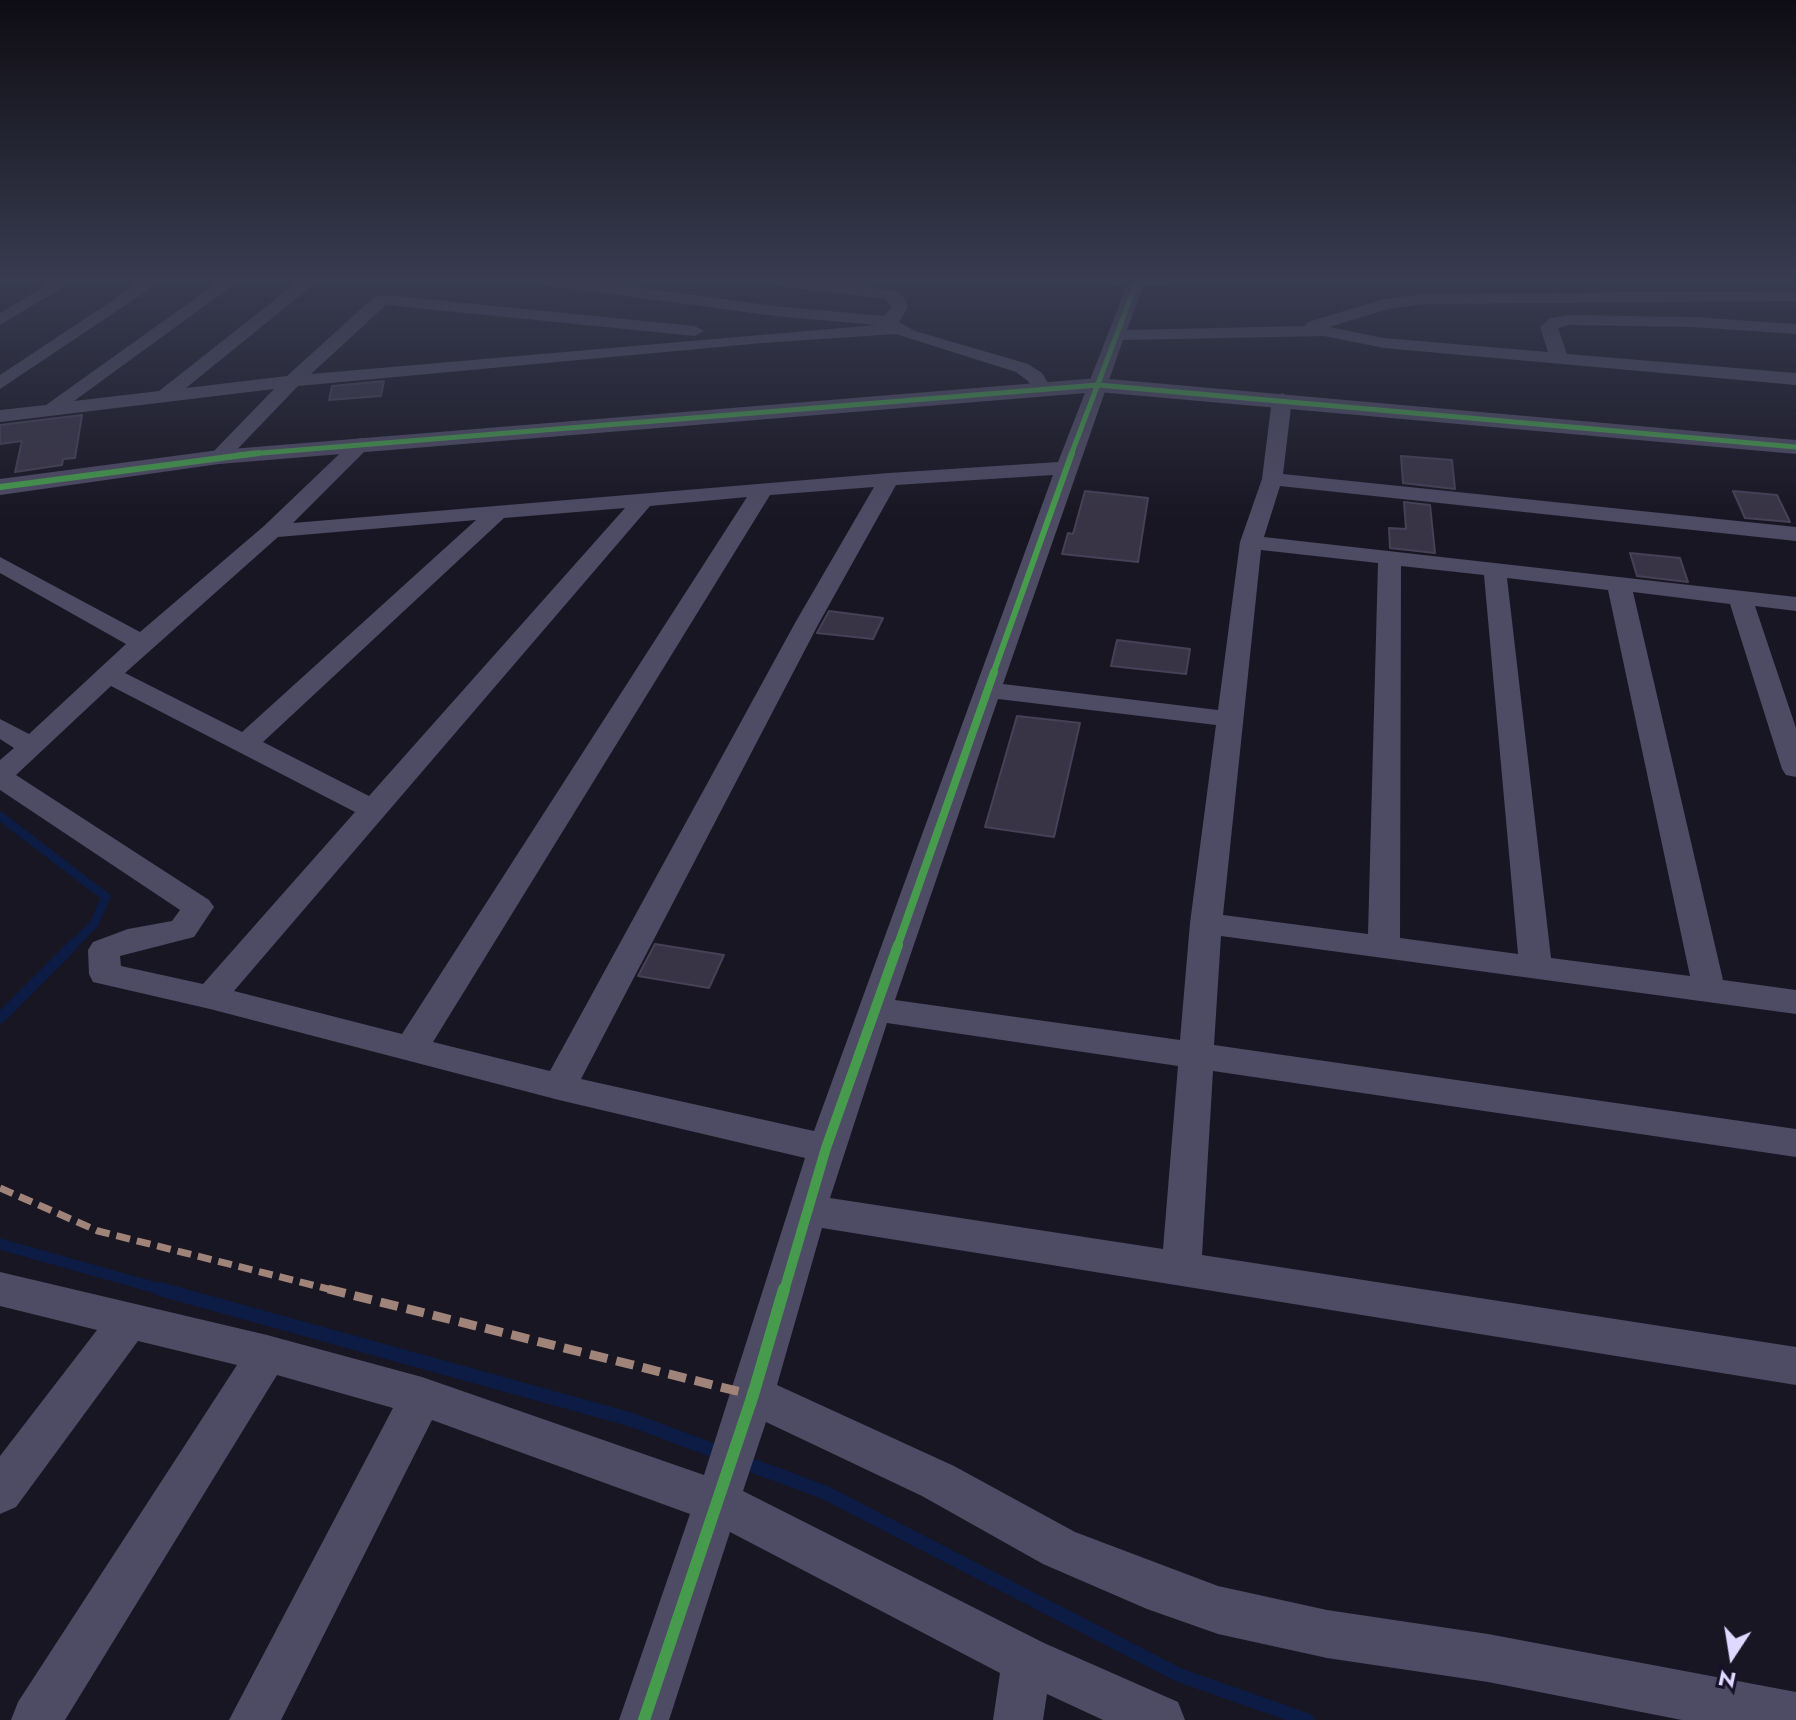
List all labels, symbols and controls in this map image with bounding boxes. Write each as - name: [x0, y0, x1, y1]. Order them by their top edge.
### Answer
- north arrow: [1692, 1616, 1772, 1696]
- text: N: [1715, 1662, 1739, 1697]

